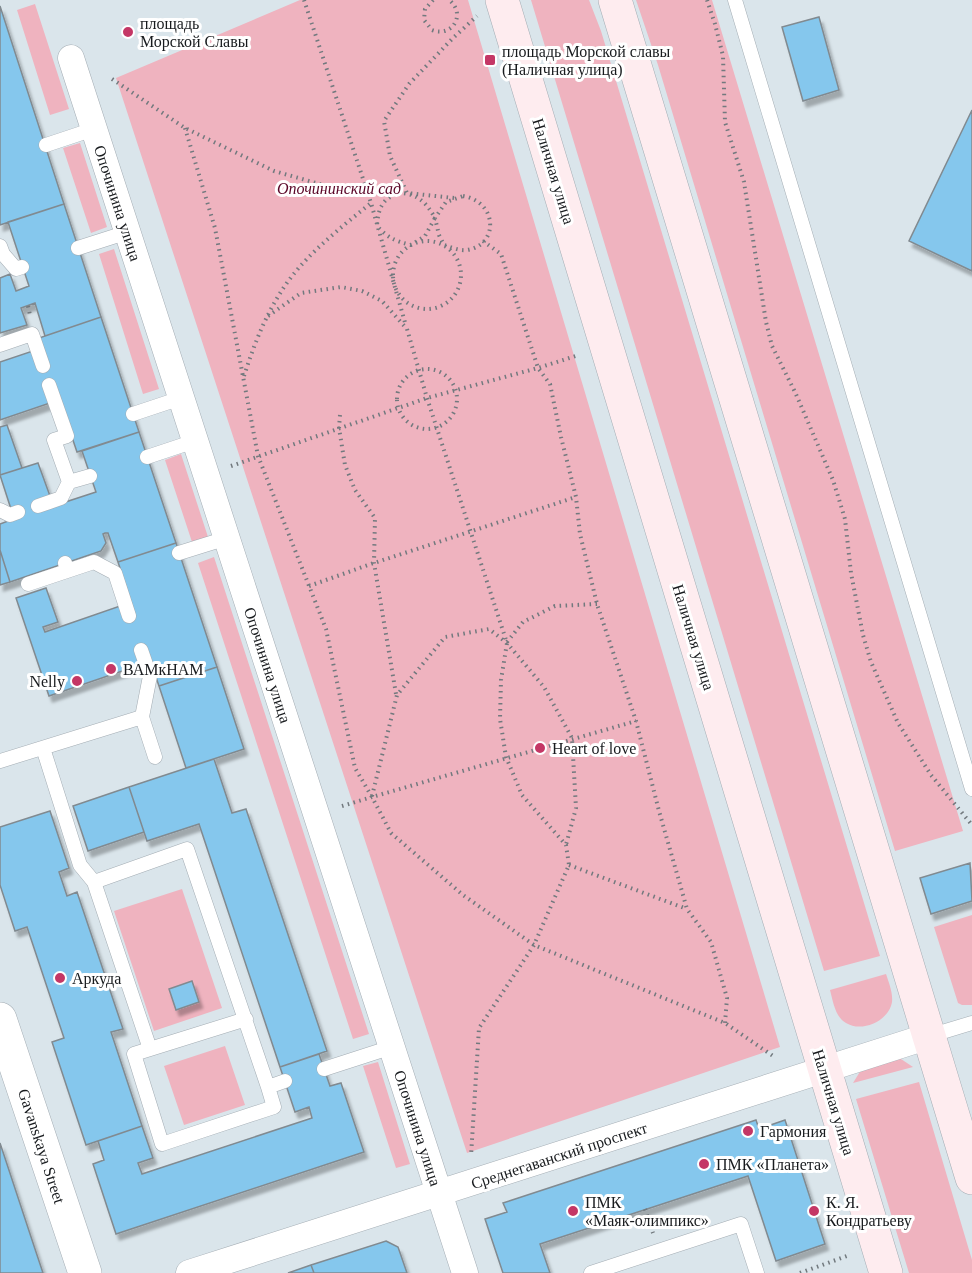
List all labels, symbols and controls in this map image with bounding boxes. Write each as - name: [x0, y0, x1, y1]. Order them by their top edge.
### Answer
- place label: площадь Морской Славы: [140, 15, 249, 51]
- marker: площадь Морской Славы: [121, 25, 135, 39]
- place label: площадь Морской славы (Наличная улица): [502, 43, 671, 79]
- marker: площадь Морской славы (Наличная улица): [483, 53, 497, 67]
- street label: Наличная улица: [528, 116, 578, 226]
- street label: Опочинина улица: [90, 143, 144, 263]
- park label: Опочининский сад: [277, 180, 401, 197]
- street label: Наличная улица: [668, 582, 718, 692]
- street label: Опочинина улица: [240, 605, 294, 725]
- place label: ВАМкНАМ: [123, 661, 204, 678]
- marker: ВАМкНАМ: [104, 662, 118, 676]
- place label: Nelly: [29, 673, 65, 691]
- marker: Nelly: [70, 674, 84, 688]
- place label: Heart of love: [552, 740, 636, 757]
- marker: Heart of love: [533, 741, 547, 755]
- place label: Аркуда: [72, 970, 121, 988]
- marker: Аркуда: [53, 971, 67, 985]
- street label: Наличная улица: [808, 1047, 858, 1157]
- street label: Опочинина улица: [390, 1068, 444, 1188]
- street label: Gavanskaya Street: [14, 1087, 68, 1206]
- street label: Среднегаванский проспект: [469, 1119, 650, 1193]
- place label: Гармония: [760, 1123, 827, 1141]
- marker: Гармония: [741, 1124, 755, 1138]
- place label: ПМК «Планета»: [716, 1156, 829, 1173]
- marker: ПМК «Планета»: [697, 1157, 711, 1171]
- place label: ПМК «Маяк-олимпикс»: [585, 1194, 709, 1229]
- place label: К. Я. Кондратьеву: [826, 1194, 912, 1230]
- marker: ПМК «Маяк-олимпикс»: [566, 1204, 580, 1218]
- marker: К. Я. Кондратьеву: [807, 1204, 821, 1218]

